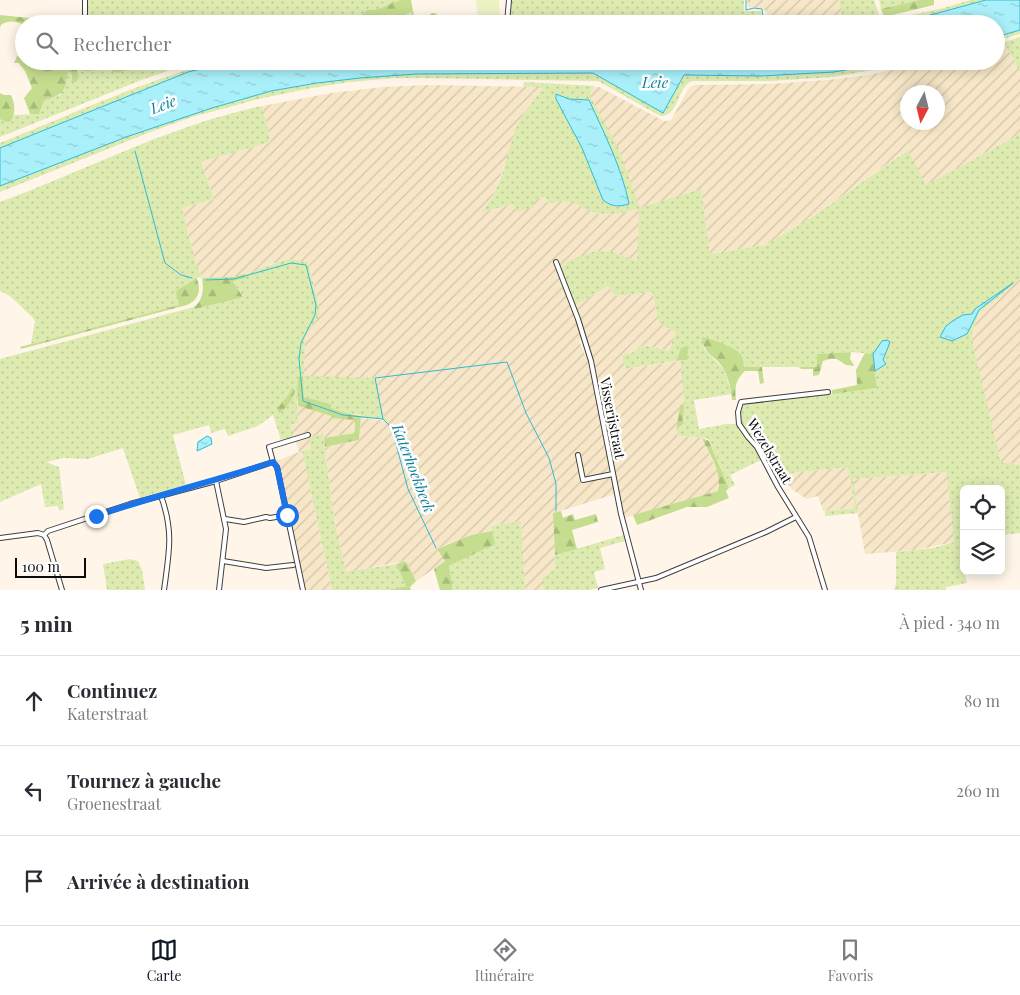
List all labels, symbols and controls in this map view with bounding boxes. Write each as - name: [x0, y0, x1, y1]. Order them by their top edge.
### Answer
- search box: [15, 15, 1005, 70]
- icon: search: [33, 29, 61, 57]
- text: Rechercher: [73, 30, 172, 56]
- water label: Leie: [641, 72, 669, 92]
- north arrow: [900, 85, 945, 130]
- water label: Leie: [146, 90, 179, 118]
- street label: Visserijstraat: [596, 375, 630, 461]
- street label: Wezelstraat: [743, 414, 797, 488]
- water label: Katerhoekbeek: [388, 420, 440, 515]
- map controls: [960, 485, 1005, 575]
- button: locate: [960, 485, 1005, 530]
- route start: [276, 504, 299, 527]
- route end: [85, 505, 108, 528]
- button: layers: [960, 530, 1005, 575]
- scale bar: [15, 555, 86, 578]
- text: 100 m: [22, 557, 60, 576]
- text: 5 min: [20, 609, 73, 637]
- text: À pied · 340 m: [899, 612, 1000, 633]
- text: Continuez: [67, 677, 157, 703]
- icon: ahead: [20, 687, 48, 715]
- text: 80 m: [964, 690, 1000, 711]
- text: Katerstraat: [67, 703, 148, 724]
- text: Tournez à gauche: [67, 767, 221, 793]
- icon: left: [20, 777, 48, 805]
- text: 260 m: [956, 780, 1000, 801]
- text: Groenestraat: [67, 793, 161, 814]
- icon: arrive: [20, 867, 48, 895]
- text: Arrivée à destination: [67, 868, 249, 894]
- tab: Carte: [147, 936, 182, 985]
- tab: Itinéraire: [475, 936, 534, 985]
- tab: Favoris: [828, 936, 873, 985]

